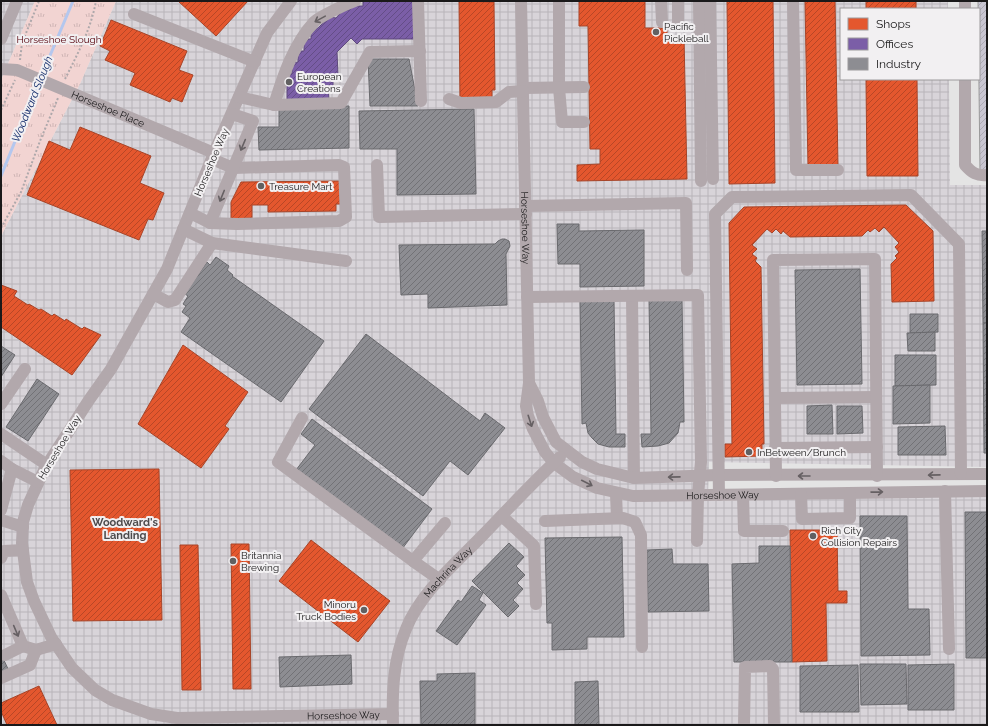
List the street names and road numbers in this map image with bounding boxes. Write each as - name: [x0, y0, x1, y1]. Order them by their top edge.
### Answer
- street label: Horseshoe Place: [70, 89, 146, 129]
- street label: Horseshoe Way: [192, 126, 231, 198]
- street label: Horseshoe Way: [519, 191, 532, 265]
- street label: Horseshoe Way: [36, 413, 83, 481]
- street label: Horseshoe Way: [686, 489, 760, 501]
- street label: Machrina Way: [422, 544, 475, 599]
- street label: Horseshoe Way: [307, 709, 381, 722]

